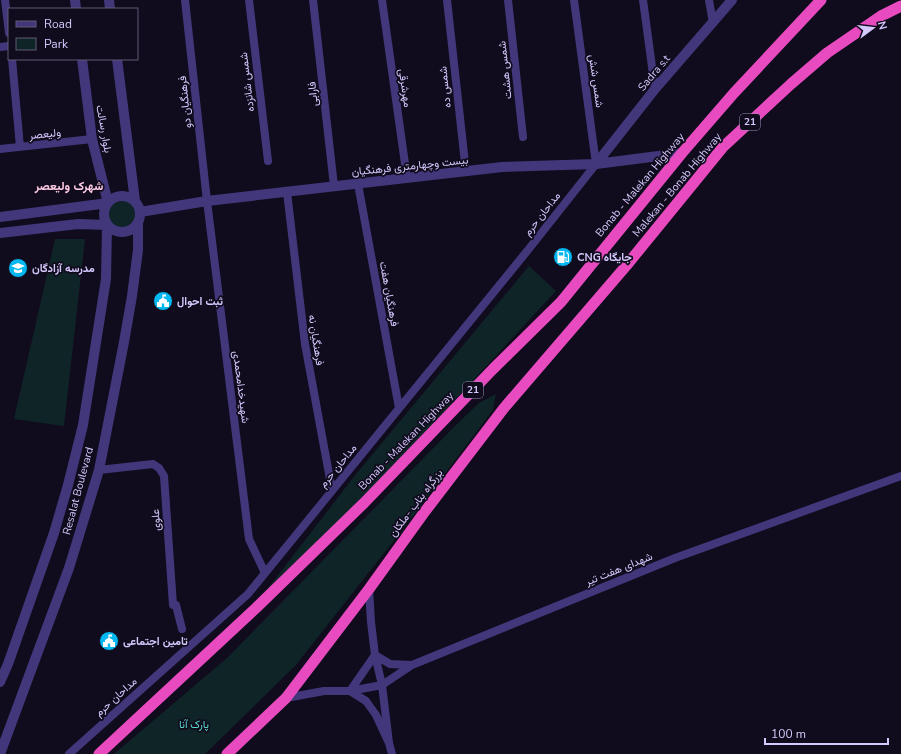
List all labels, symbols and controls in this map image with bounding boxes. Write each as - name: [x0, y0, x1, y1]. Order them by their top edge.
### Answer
- legend: [8, 8, 138, 60]
- north arrow: [853, 8, 893, 48]
- text: Road: [44, 16, 72, 32]
- text: N: [874, 20, 890, 31]
- text: Park: [44, 36, 69, 52]
- street label: شمس هشت: [494, 40, 516, 100]
- street label: شمس شانزده: [236, 51, 258, 113]
- street label: Sadra s.t: [634, 52, 674, 94]
- street label: شمس شش: [585, 53, 607, 109]
- street label: شمس ده: [435, 65, 455, 109]
- street label: مهرشرقی: [395, 68, 415, 109]
- street label: فرهنگیان دو: [175, 75, 195, 129]
- street label: فارابی: [304, 81, 322, 107]
- street label: بلوار رسالت: [92, 104, 116, 154]
- road number: 21: [740, 114, 760, 130]
- street label: ولیعصر: [27, 125, 62, 143]
- street label: Bonab - Malekan Highway: [592, 130, 688, 240]
- street label: Malekan - Bonab Highway: [629, 130, 725, 240]
- street label: بیست وچهارمتری فرهنگیان: [351, 152, 469, 180]
- district label: شهرک ولیعصر: [34, 178, 104, 194]
- street label: مداحان حرم: [520, 189, 564, 239]
- fuel station icon: CNG جایگاه: [552, 246, 574, 268]
- place label: CNG جایگاه: [577, 250, 632, 265]
- school or university icon: مدرسه آزادگان: [7, 257, 29, 279]
- street label: فرهنگیان هفت: [376, 260, 402, 328]
- place label: مدرسه آزادگان: [32, 261, 95, 276]
- public building icon: ثبت احوال: [152, 290, 174, 312]
- place label: ثبت احوال: [177, 294, 224, 309]
- street label: فرهنگیان نه: [305, 313, 327, 367]
- street label: شهیدخدامحمدی: [229, 350, 253, 424]
- road number: 21: [463, 382, 483, 398]
- street label: Bonab - Malekan Highway: [355, 388, 457, 493]
- street label: مداحان حرم: [316, 441, 360, 491]
- street label: Resalat Boulevard: [59, 445, 97, 537]
- street label: بزرگراه بناب -ملکان: [386, 466, 446, 540]
- street label: علوی: [148, 508, 164, 531]
- street label: شهدای هفت تیر: [582, 549, 655, 590]
- public building icon: تامین اجتماعی: [98, 630, 120, 652]
- place label: تامین اجتماعی: [123, 634, 188, 649]
- street label: مداحان حرم: [92, 674, 140, 720]
- park label: پارک آنا: [179, 717, 209, 732]
- scale bar: [765, 720, 888, 746]
- text: 100 m: [771, 726, 806, 742]

